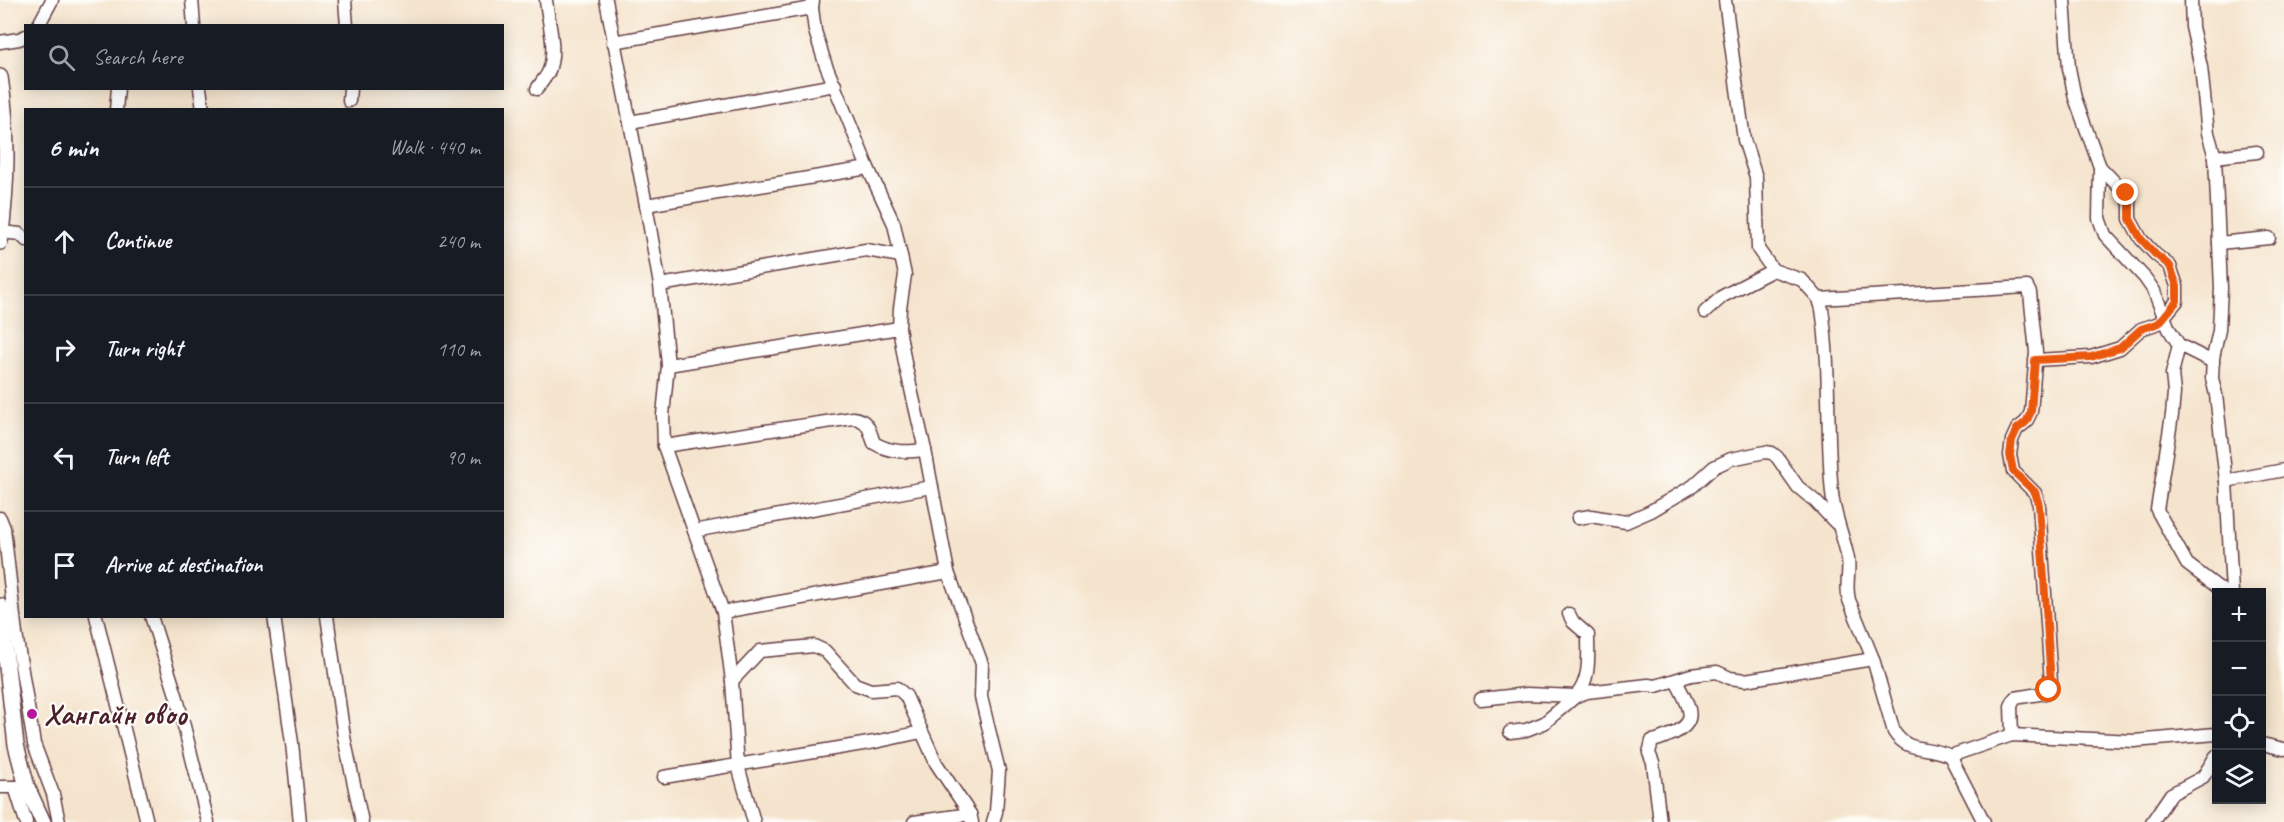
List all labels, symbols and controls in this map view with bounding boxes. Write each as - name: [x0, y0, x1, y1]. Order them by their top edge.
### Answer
- search box: [24, 24, 504, 90]
- icon: search: [45, 41, 78, 74]
- text: Search here: [93, 43, 183, 71]
- text: 6 min: [48, 131, 98, 164]
- text: Walk · 440 m: [390, 135, 480, 160]
- route end: [2112, 179, 2138, 205]
- icon: ahead: [48, 225, 81, 258]
- text: Continue: [105, 227, 171, 255]
- text: 240 m: [437, 229, 480, 254]
- icon: right: [48, 333, 81, 366]
- text: Turn right: [105, 335, 182, 363]
- text: 110 m: [437, 337, 480, 362]
- icon: left: [48, 441, 81, 474]
- text: Turn left: [105, 443, 169, 471]
- text: 90 m: [446, 445, 480, 470]
- icon: arrive: [48, 549, 81, 582]
- text: Arrive at destination: [105, 551, 262, 579]
- map controls: [2212, 588, 2266, 804]
- button: +: [2212, 588, 2266, 642]
- button: −: [2212, 642, 2266, 696]
- route start: [2035, 676, 2061, 702]
- place label: Хангайн овоо: [44, 695, 189, 733]
- button: locate: [2212, 696, 2266, 750]
- marker: Хангайн овоо: [25, 707, 39, 721]
- button: layers: [2212, 750, 2266, 804]

